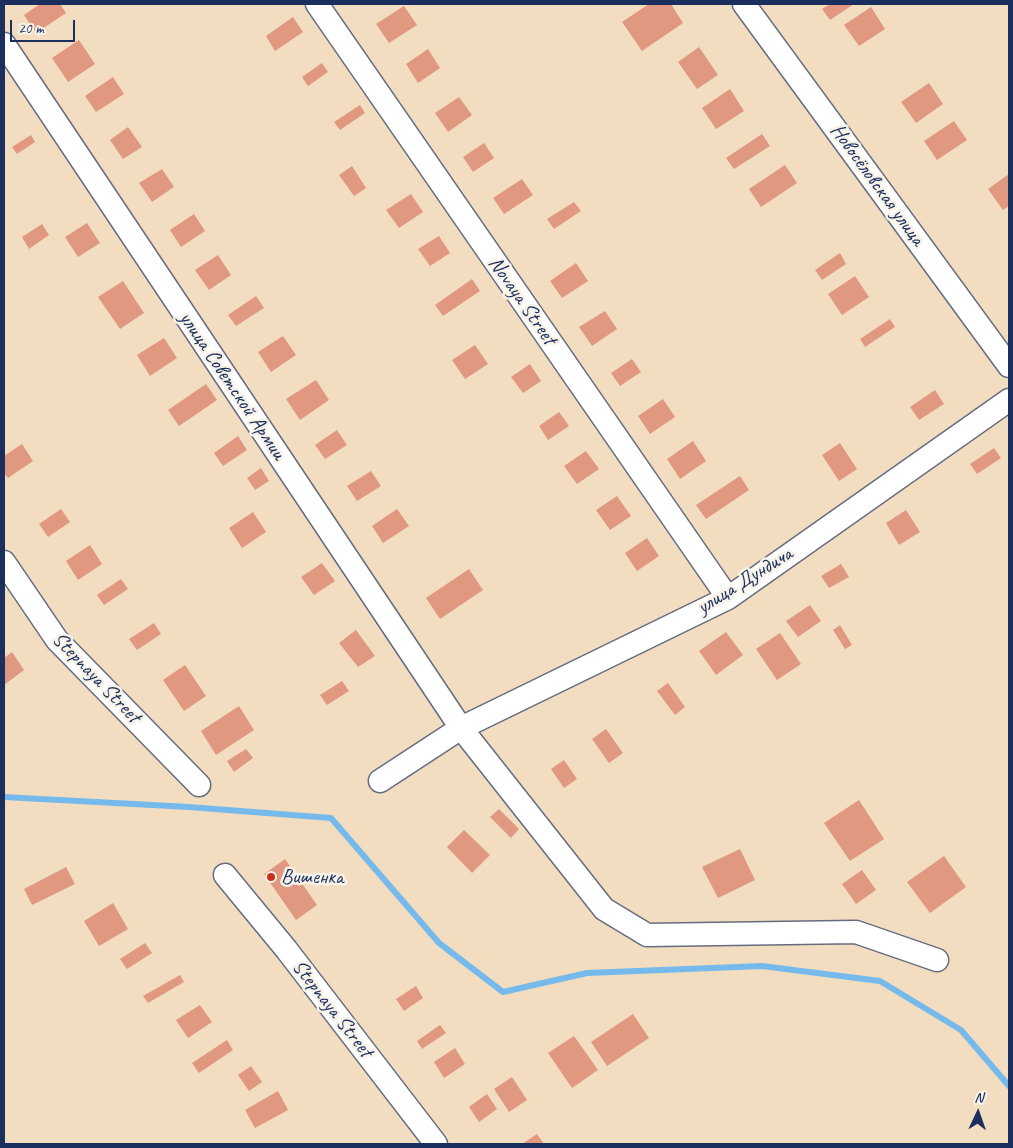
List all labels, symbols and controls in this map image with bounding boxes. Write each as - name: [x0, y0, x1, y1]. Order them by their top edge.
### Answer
- scale bar: [12, 10, 78, 42]
- text: 20 m: [18, 19, 44, 38]
- street label: Новосёловская улица: [824, 119, 930, 251]
- street label: Novaya Street: [482, 252, 562, 350]
- street label: улица Советской Армии: [173, 307, 291, 465]
- street label: улица Дундича: [693, 542, 797, 620]
- street label: Stepnaya Street: [46, 627, 146, 729]
- place label: Вишенка: [281, 864, 343, 890]
- marker: Вишенка: [265, 871, 277, 883]
- street label: Stepnaya Street: [286, 955, 378, 1063]
- north arrow: [953, 1088, 1003, 1138]
- text: N: [974, 1089, 984, 1106]

